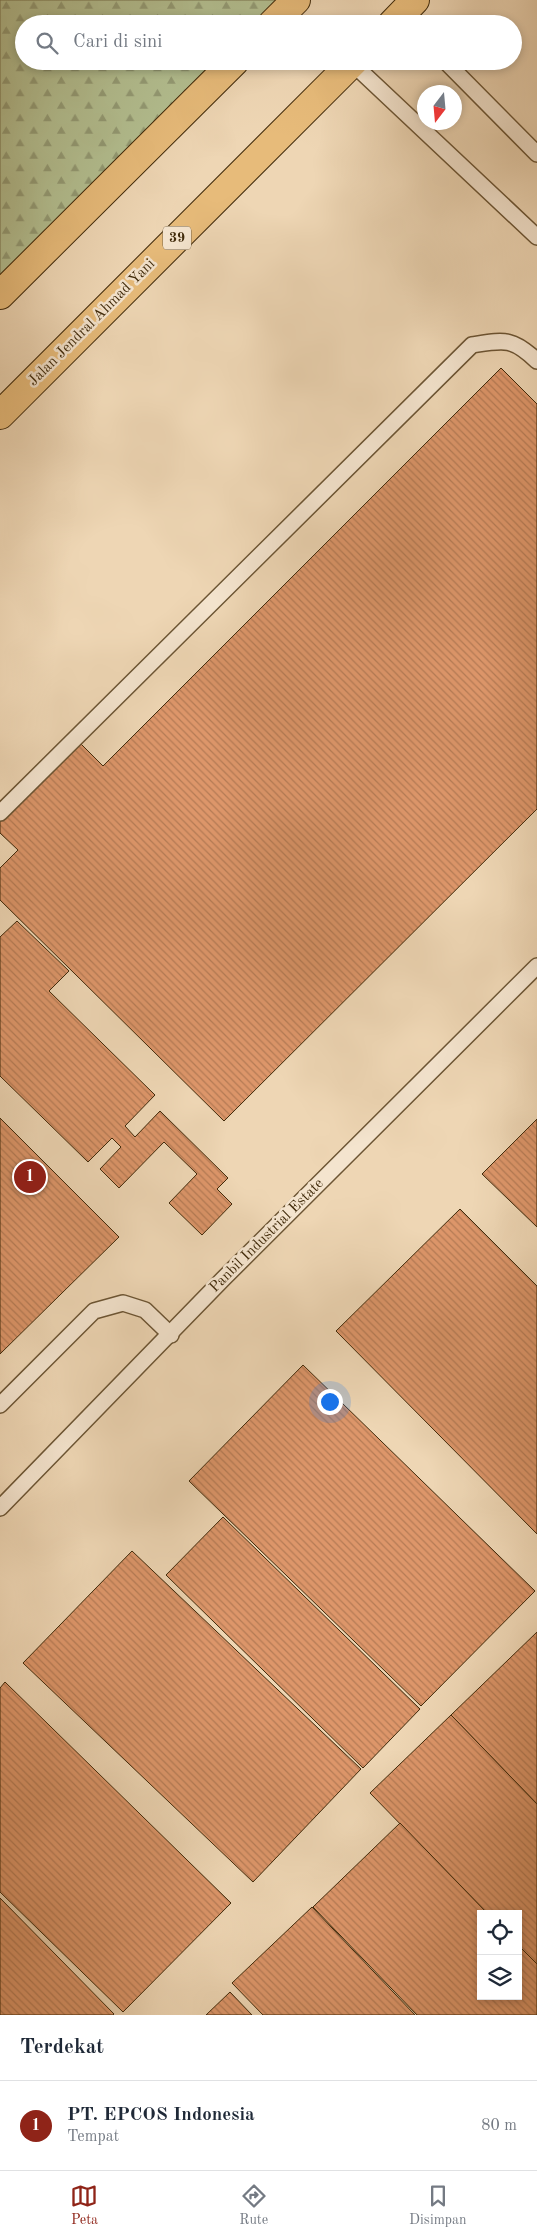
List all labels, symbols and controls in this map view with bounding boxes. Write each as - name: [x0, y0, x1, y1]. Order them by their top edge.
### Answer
- search box: [15, 15, 522, 70]
- icon: search: [33, 29, 61, 57]
- text: Cari di sini: [73, 33, 163, 52]
- north arrow: [417, 85, 462, 130]
- road number: 39: [163, 227, 191, 250]
- street label: Jalan Jendral Ahmad Yani: [26, 257, 158, 389]
- pin: 1: [14, 1158, 46, 1196]
- street label: Panbil Industrial Estate: [207, 1176, 327, 1296]
- your location: [317, 1389, 343, 1415]
- map controls: [477, 1910, 522, 2000]
- button: locate: [477, 1910, 522, 1955]
- button: layers: [477, 1955, 522, 2000]
- text: Terdekat: [20, 2037, 104, 2058]
- text: PT. EPCOS Indonesia: [67, 2106, 255, 2125]
- text: 1: [31, 2118, 41, 2134]
- text: 80 m: [481, 2118, 517, 2134]
- text: Tempat: [67, 2129, 119, 2145]
- tab: Peta: [70, 2182, 98, 2229]
- tab: Rute: [239, 2182, 268, 2229]
- tab: Disimpan: [409, 2182, 467, 2229]

